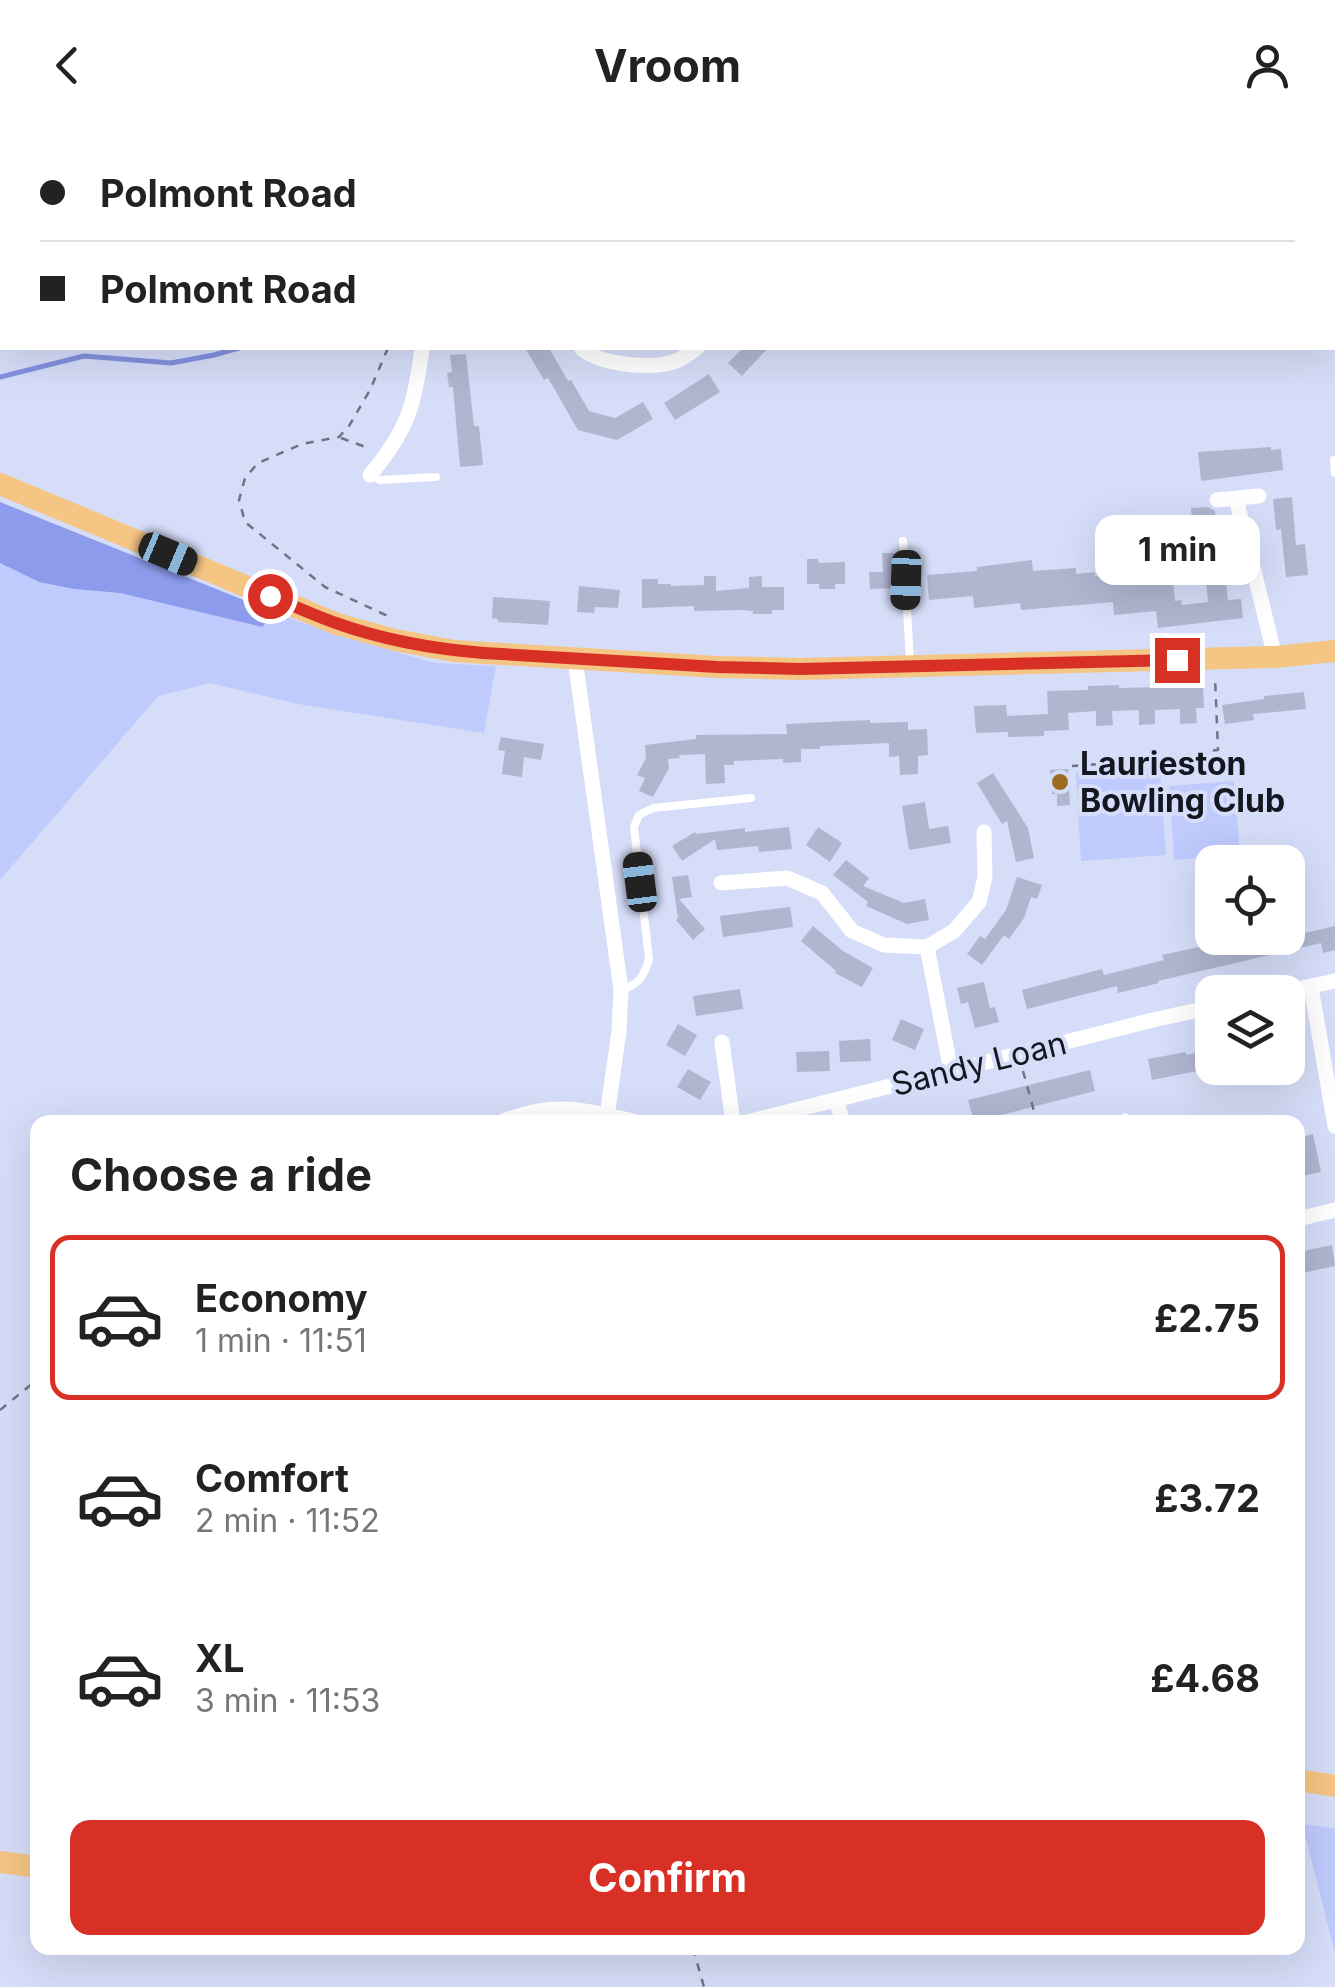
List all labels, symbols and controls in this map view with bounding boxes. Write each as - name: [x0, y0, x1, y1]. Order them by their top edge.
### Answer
- icon: back: [40, 38, 95, 93]
- text: Vroom: [594, 38, 741, 93]
- icon: person: [1240, 38, 1295, 93]
- text: Polmont Road: [100, 170, 357, 216]
- text: Polmont Road: [100, 266, 357, 312]
- callout: 1 min: [1094, 515, 1260, 585]
- car: [135, 528, 201, 580]
- text: 1 min: [1138, 530, 1217, 569]
- car: [890, 549, 922, 611]
- route start: [248, 574, 293, 619]
- route end: [1155, 638, 1200, 683]
- place label: Laurieston Bowling Club: [1080, 744, 1285, 820]
- marker: Laurieston Bowling Club: [1049, 771, 1071, 793]
- map controls: [1195, 845, 1305, 1085]
- button: locate: [1195, 845, 1305, 955]
- car: [621, 850, 659, 914]
- button: layers: [1195, 975, 1305, 1085]
- street label: Sandy Loan: [888, 1023, 1070, 1104]
- text: Choose a ride: [70, 1147, 372, 1202]
- icon: car: [75, 1273, 165, 1363]
- text: Economy: [195, 1275, 368, 1321]
- text: £2.75: [1154, 1295, 1260, 1341]
- text: 1 min · 11:51: [195, 1321, 367, 1360]
- icon: car: [75, 1453, 165, 1543]
- text: Comfort: [195, 1455, 349, 1501]
- text: £3.72: [1154, 1475, 1260, 1521]
- text: 2 min · 11:52: [195, 1501, 380, 1540]
- icon: car: [75, 1633, 165, 1723]
- text: XL: [195, 1635, 245, 1681]
- text: £4.68: [1150, 1655, 1260, 1701]
- text: 3 min · 11:53: [195, 1681, 380, 1720]
- button: Confirm: [70, 1820, 1265, 1935]

